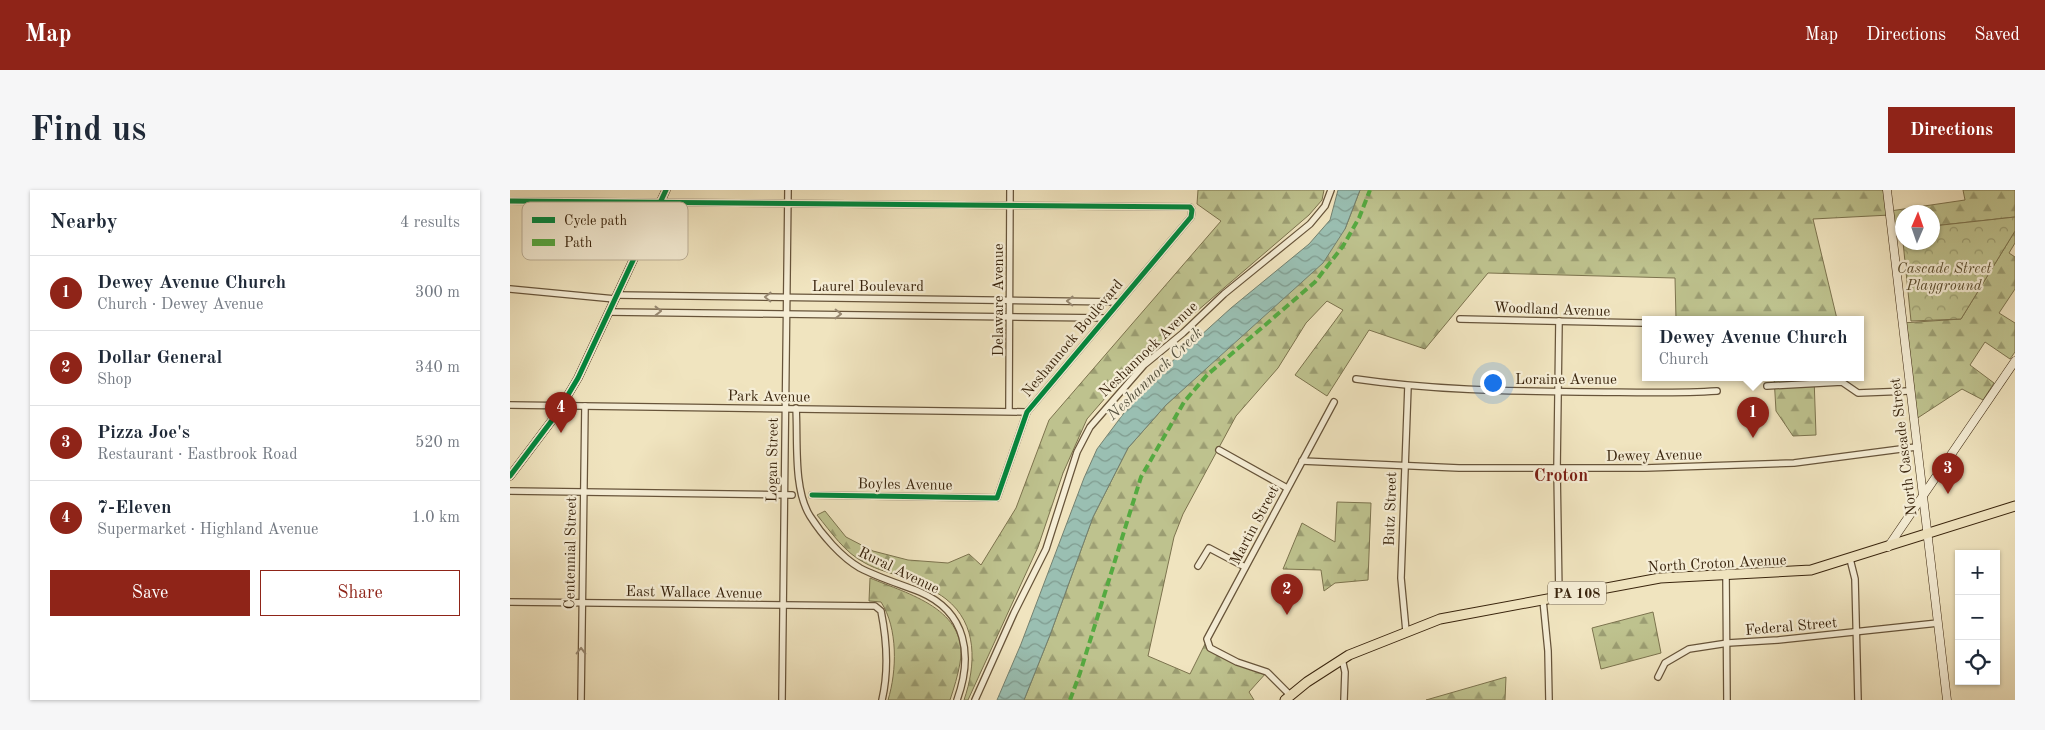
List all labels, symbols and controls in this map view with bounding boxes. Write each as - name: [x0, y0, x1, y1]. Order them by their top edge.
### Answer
- text: Map: [25, 23, 72, 47]
- text: Map: [1805, 26, 1838, 44]
- text: Directions: [1866, 26, 1946, 44]
- text: Saved: [1974, 26, 2020, 44]
- button: Directions: [1888, 107, 2015, 153]
- text: Find us: [30, 113, 146, 148]
- legend: [522, 202, 688, 260]
- north arrow: [1895, 205, 1940, 250]
- text: Nearby: [50, 212, 118, 233]
- text: Cycle path: [564, 214, 627, 228]
- text: 4 results: [400, 215, 460, 231]
- text: Path: [564, 236, 593, 250]
- street label: Delaware Avenue: [992, 243, 1007, 357]
- park label: Cascade Street Playground: [1897, 262, 1992, 294]
- text: Dewey Avenue Church: [97, 274, 286, 293]
- street label: Neshannock Boulevard: [1020, 277, 1127, 401]
- street label: Laurel Boulevard: [812, 280, 924, 295]
- text: 1: [61, 285, 71, 301]
- text: 300 m: [415, 285, 460, 301]
- one-way arrow: [764, 292, 772, 302]
- one-way arrow: [1066, 296, 1074, 307]
- text: Church · Dewey Avenue: [97, 297, 263, 313]
- street label: Neshannock Avenue: [1097, 299, 1201, 401]
- street label: Woodland Avenue: [1493, 301, 1611, 320]
- one-way arrow: [654, 306, 662, 316]
- one-way arrow: [834, 309, 842, 319]
- popup: [1642, 316, 1864, 381]
- water label: Neshannock Creek: [1104, 325, 1206, 425]
- text: Dewey Avenue Church: [1658, 329, 1848, 348]
- text: Dollar General: [97, 349, 222, 368]
- text: Church: [1658, 352, 1709, 368]
- text: 2: [61, 360, 71, 376]
- text: 340 m: [415, 360, 460, 376]
- your location: [1480, 370, 1506, 396]
- text: Shop: [97, 372, 132, 388]
- street label: Loraine Avenue: [1515, 373, 1617, 388]
- street label: North Cascade Street: [1889, 377, 1920, 517]
- street label: Park Avenue: [727, 389, 811, 406]
- pin: 4: [545, 392, 577, 433]
- pin: 1: [1737, 397, 1769, 438]
- street label: Logan Street: [765, 417, 782, 503]
- text: Pizza Joe's: [97, 424, 190, 443]
- text: 3: [61, 435, 71, 451]
- text: 520 m: [415, 435, 460, 451]
- text: Restaurant · Eastbrook Road: [97, 447, 298, 463]
- street label: Dewey Avenue: [1606, 448, 1702, 465]
- pin: 3: [1932, 453, 1964, 494]
- district label: Croton: [1534, 467, 1588, 485]
- street label: Butz Street: [1383, 472, 1400, 546]
- street label: Boyles Avenue: [857, 477, 953, 494]
- street label: Martin Street: [1228, 484, 1282, 568]
- street label: Centennial Street: [563, 496, 580, 610]
- text: 7-Eleven: [97, 499, 172, 518]
- text: 4: [61, 510, 71, 526]
- text: 1.0 km: [411, 510, 460, 526]
- text: Supermarket · Highland Avenue: [97, 522, 318, 538]
- street label: Rural Avenue: [855, 545, 941, 597]
- map controls: [1955, 550, 2000, 685]
- button: +: [1955, 550, 2000, 595]
- street label: North Croton Avenue: [1647, 553, 1787, 576]
- button: Save: [50, 570, 250, 616]
- button: Share: [260, 570, 460, 616]
- pin: 2: [1271, 574, 1303, 615]
- road number: PA 108: [1548, 582, 1606, 604]
- street label: East Wallace Avenue: [625, 585, 763, 602]
- button: −: [1955, 595, 2000, 640]
- street label: Federal Street: [1745, 616, 1838, 639]
- button: locate: [1955, 640, 2000, 685]
- one-way arrow: [576, 647, 587, 655]

